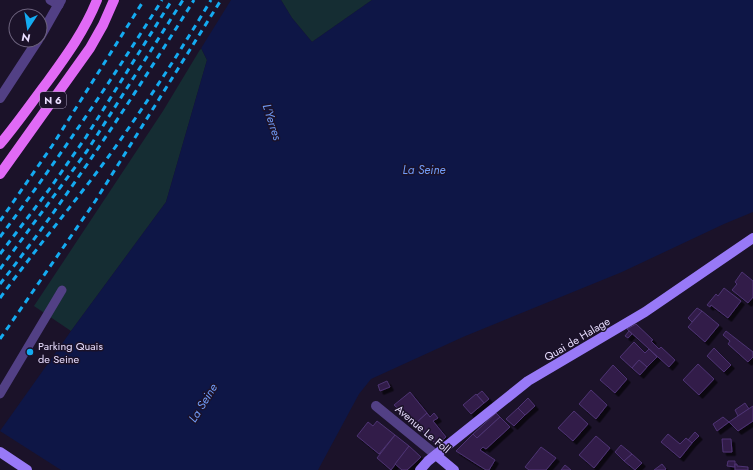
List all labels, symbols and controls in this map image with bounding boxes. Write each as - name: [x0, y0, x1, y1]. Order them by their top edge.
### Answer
- north arrow: [8, 8, 48, 48]
- text: N: [20, 29, 32, 47]
- road number: N 6: [40, 92, 66, 108]
- water label: L'Yerres: [258, 101, 286, 143]
- water label: La Seine: [402, 161, 446, 179]
- street label: Quai de Halage: [541, 313, 613, 365]
- place label: Parking Quais de Seine: [38, 338, 103, 367]
- marker: Parking Quais de Seine: [25, 347, 35, 357]
- water label: La Seine: [184, 380, 222, 426]
- street label: Avenue Le Foll: [392, 401, 454, 457]

